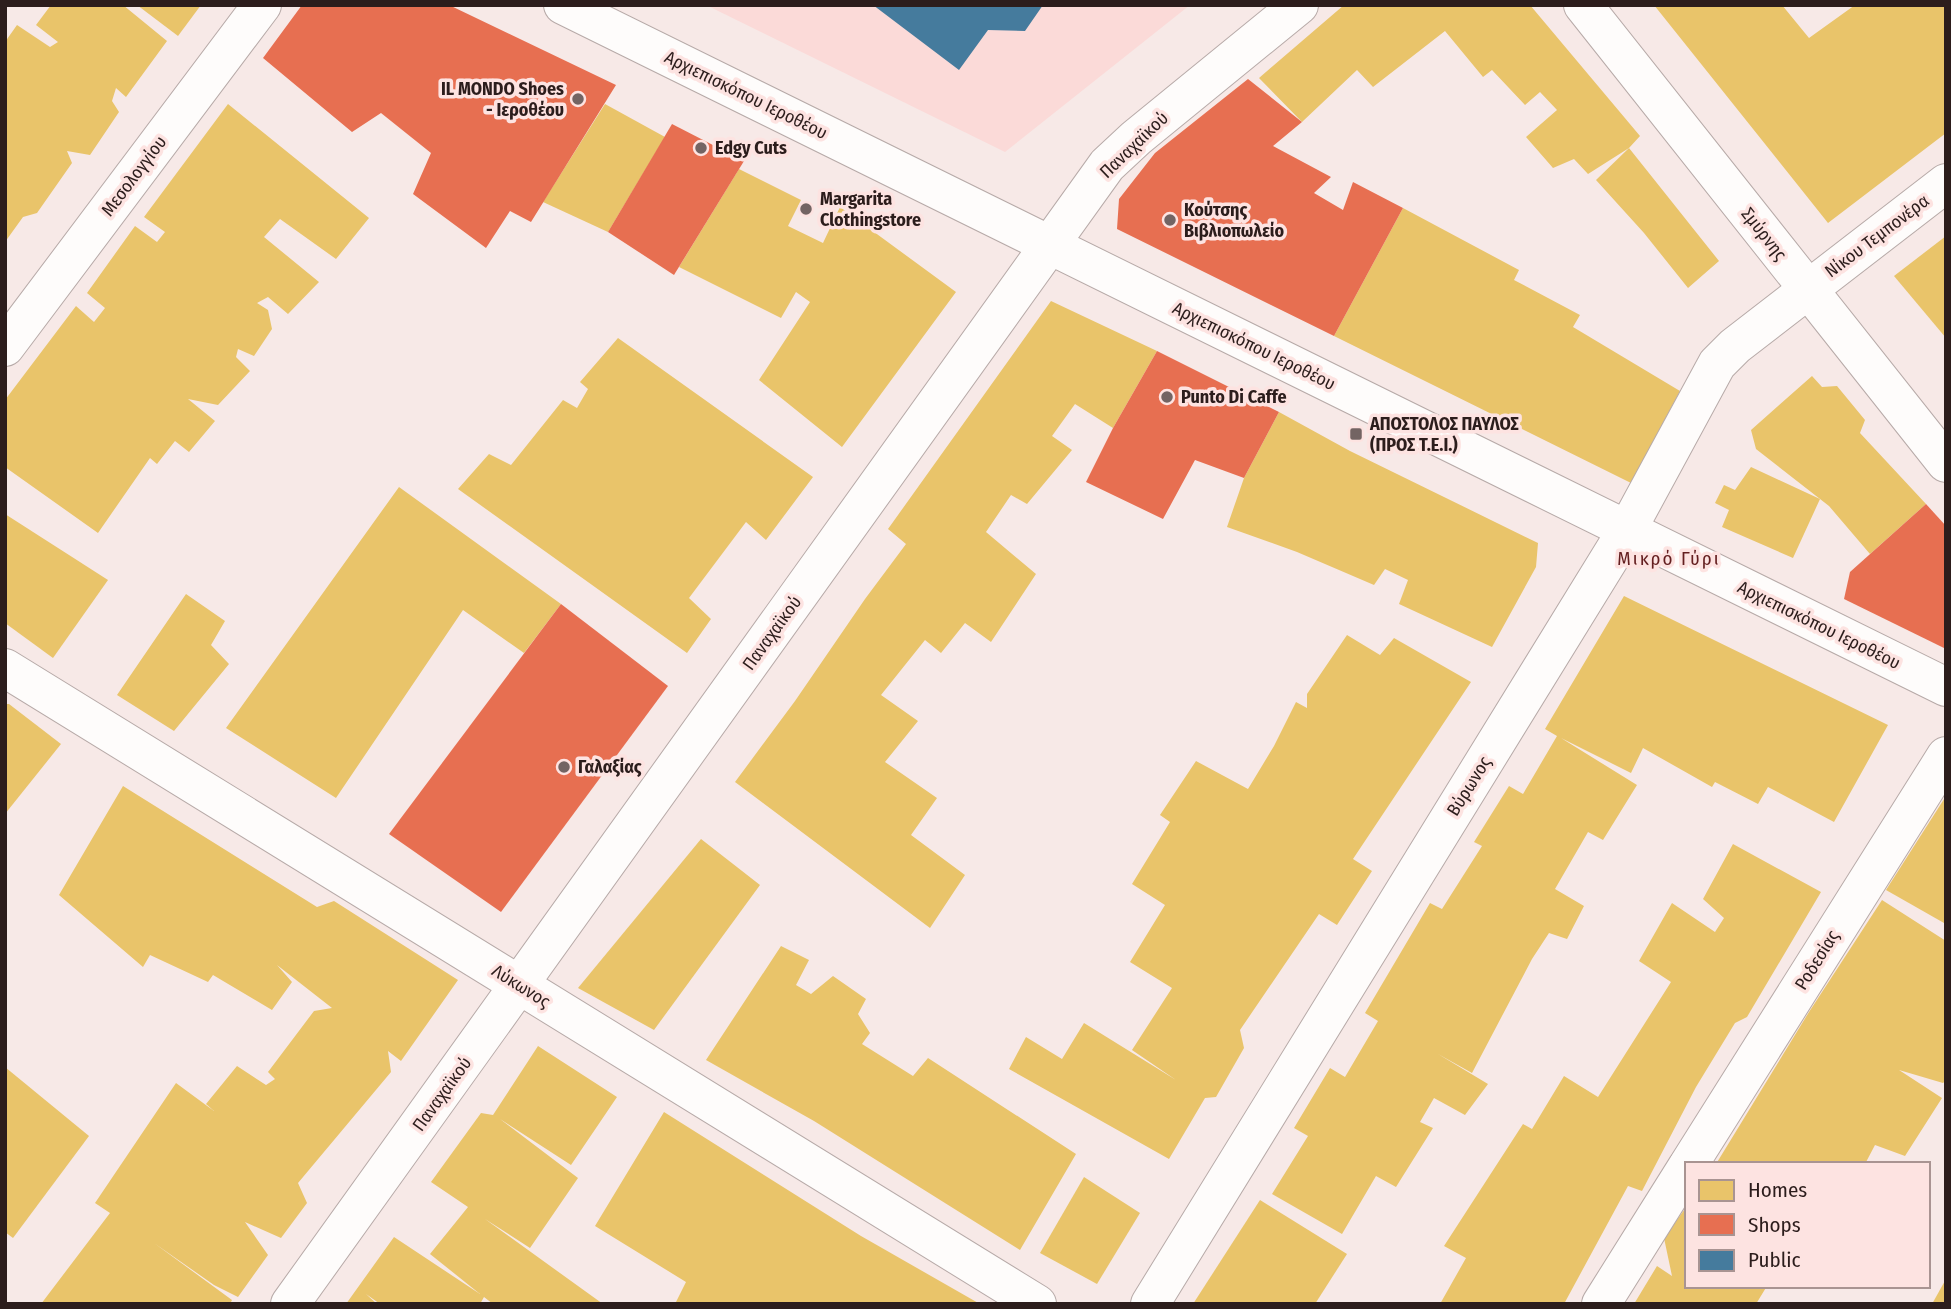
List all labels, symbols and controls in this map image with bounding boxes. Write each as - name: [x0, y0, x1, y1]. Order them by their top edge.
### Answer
- street label: Αρχιεπισκόπου Ιεροθέου: [661, 46, 831, 144]
- place label: IL MONDO Shoes - Ιεροθέου: [441, 78, 564, 121]
- marker: IL MONDO Shoes - Ιεροθέου: [570, 91, 586, 107]
- street label: Παναχαϊκού: [1095, 107, 1173, 183]
- street label: Μεσολογγίου: [97, 131, 171, 221]
- place label: Edgy Cuts: [715, 137, 787, 159]
- marker: Edgy Cuts: [693, 140, 709, 156]
- place label: Margarita Clothingstore: [820, 188, 921, 231]
- street label: Νίκου Τεμπονέρα: [1821, 190, 1933, 282]
- place label: Κούτσης Βιβλιοπωλείο: [1184, 199, 1284, 242]
- marker: Margarita Clothingstore: [798, 201, 814, 217]
- street label: Σμύρνης: [1737, 203, 1792, 265]
- marker: Κούτσης Βιβλιοπωλείο: [1162, 212, 1178, 228]
- street label: Αρχιεπισκόπου Ιεροθέου: [1169, 297, 1339, 395]
- place label: Punto Di Caffe: [1181, 386, 1287, 408]
- marker: Punto Di Caffe: [1159, 389, 1175, 405]
- place label: ΑΠΟΣΤΟΛΟΣ ΠΑΥΛΟΣ (ΠΡΟΣ Τ.Ε.Ι.): [1369, 413, 1519, 456]
- marker: ΑΠΟΣΤΟΛΟΣ ΠΑΥΛΟΣ (ΠΡΟΣ Τ.Ε.Ι.): [1348, 426, 1364, 442]
- district label: Μικρό Γύρι: [1617, 547, 1721, 570]
- street label: Αρχιεπισκόπου Ιεροθέου: [1734, 576, 1904, 674]
- street label: Παναχαϊκού: [738, 592, 806, 674]
- street label: Βύρωνος: [1442, 752, 1496, 820]
- place label: Γαλαξίας: [578, 756, 642, 778]
- marker: Γαλαξίας: [556, 759, 572, 775]
- street label: Ροδεσίας: [1790, 926, 1844, 994]
- street label: Λύκωνος: [488, 960, 555, 1013]
- street label: Παναχαϊκού: [408, 1053, 476, 1135]
- legend: [1685, 1162, 1930, 1288]
- text: Homes: [1748, 1177, 1807, 1203]
- text: Shops: [1748, 1212, 1801, 1238]
- text: Public: [1748, 1247, 1800, 1273]

